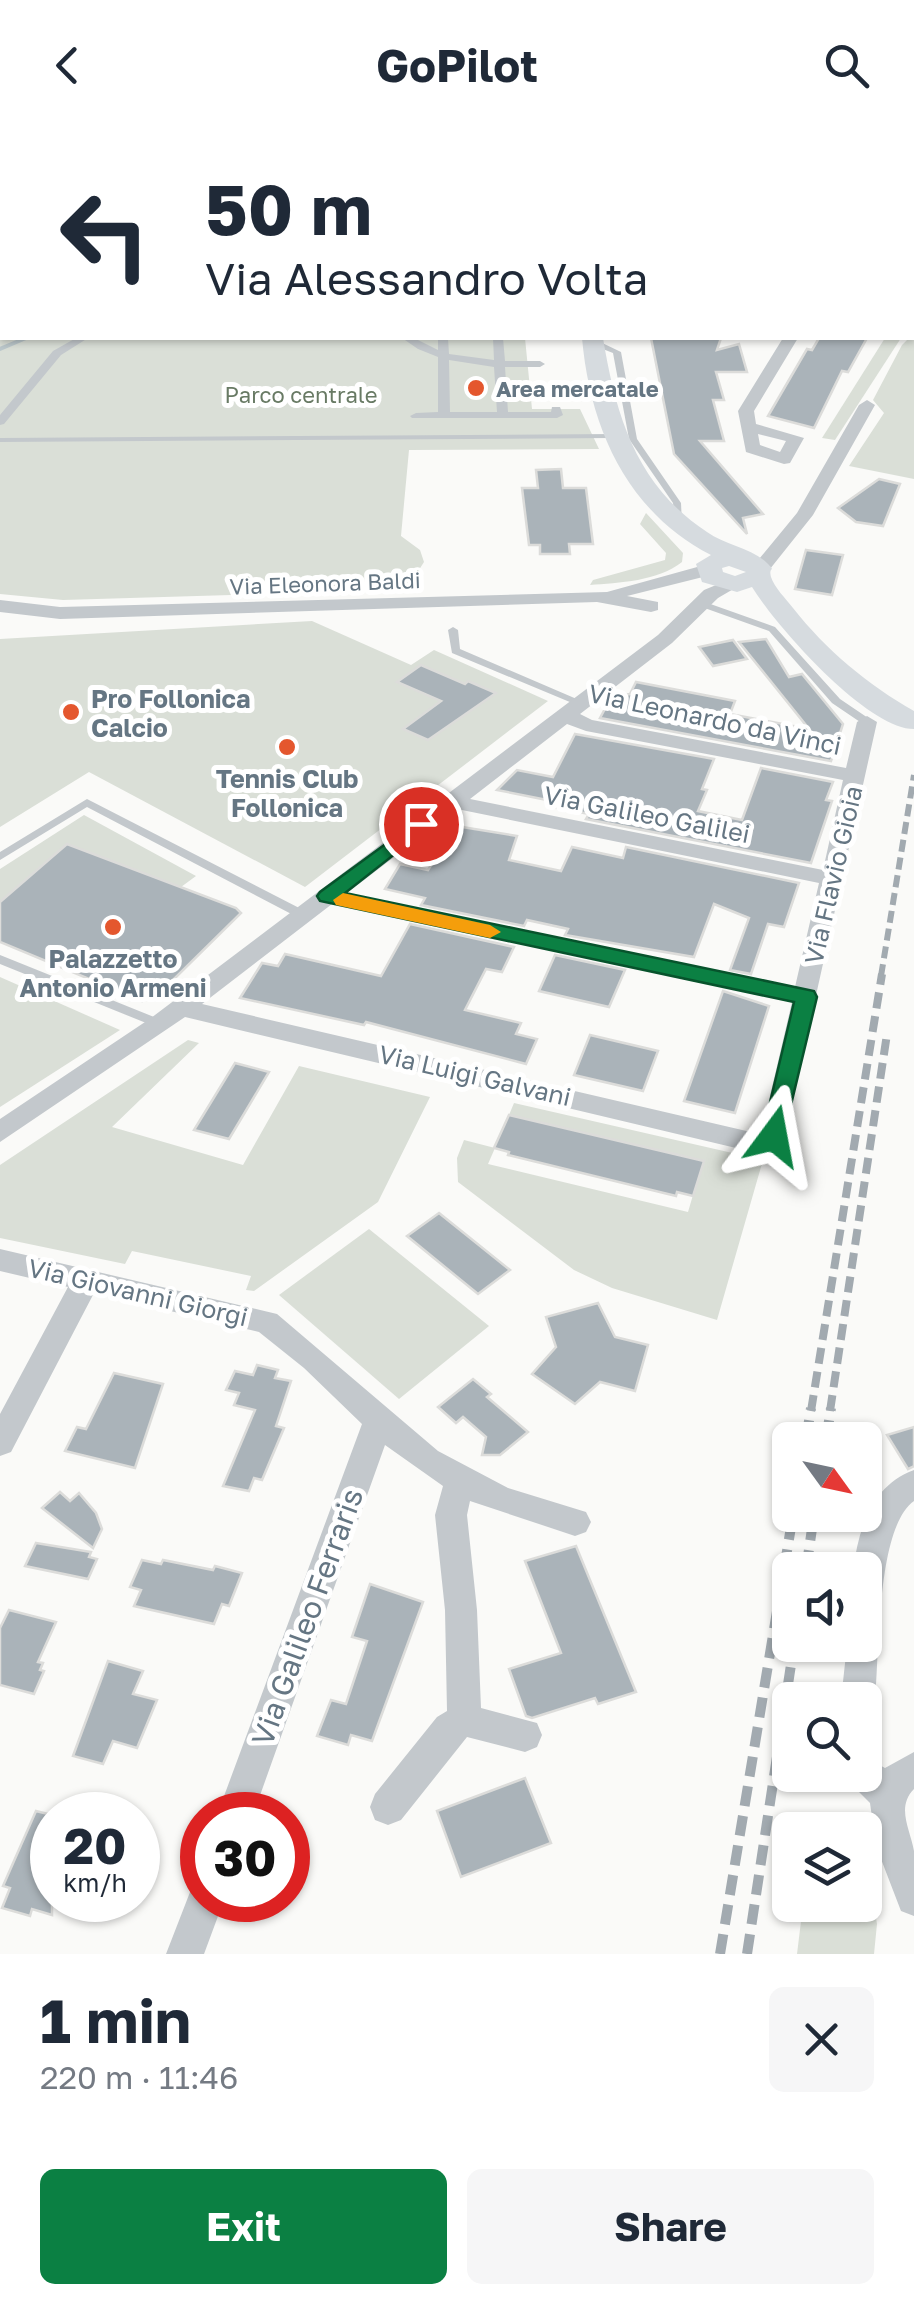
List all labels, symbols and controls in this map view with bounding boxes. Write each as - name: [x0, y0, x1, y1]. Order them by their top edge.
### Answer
- icon: back: [40, 38, 95, 93]
- text: GoPilot: [376, 38, 538, 92]
- icon: search: [819, 38, 874, 93]
- text: 50 m: [205, 166, 372, 250]
- icon: left: [40, 170, 170, 300]
- text: Via Alessandro Volta: [205, 251, 648, 305]
- place label: Area mercatale: [496, 375, 659, 402]
- marker: Area mercatale: [465, 377, 487, 399]
- park label: Parco centrale: [225, 381, 377, 408]
- street label: Via Eleonora Baldi: [229, 566, 421, 600]
- street label: Via Leonardo da Vinci: [586, 677, 844, 761]
- place label: Pro Follonica Calcio: [91, 683, 250, 743]
- marker: Pro Follonica Calcio: [60, 701, 82, 723]
- marker: Tennis Club Follonica: [276, 736, 298, 758]
- place label: Tennis Club Follonica: [216, 763, 358, 823]
- street label: Via Galileo Galilei: [541, 779, 753, 849]
- pin: [379, 782, 464, 867]
- street label: Via Flavio Gioia: [797, 783, 869, 967]
- icon: arrive: [394, 797, 449, 852]
- marker: Palazzetto Antonio Armeni: [102, 916, 124, 938]
- place label: Palazzetto Antonio Armeni: [19, 943, 207, 1003]
- street label: Via Luigi Galvani: [376, 1038, 574, 1112]
- position arrow: [722, 1084, 826, 1188]
- street label: Via Giovanni Giorgi: [25, 1252, 251, 1332]
- north arrow: [772, 1422, 882, 1532]
- map controls: [772, 1422, 882, 1922]
- street label: Via Galileo Ferraris: [244, 1483, 370, 1751]
- button: sound: [772, 1552, 882, 1662]
- button: search: [772, 1682, 882, 1792]
- speed limit sign: 30: [180, 1792, 310, 1922]
- button: layers: [772, 1812, 882, 1922]
- text: 20: [63, 1815, 126, 1875]
- text: km/h: [63, 1867, 127, 1898]
- text: 1 min: [40, 1984, 191, 2056]
- button: close: [769, 1987, 874, 2092]
- text: 220 m · 11:46: [40, 2058, 238, 2096]
- button: Exit: [40, 2169, 447, 2284]
- button: Share: [467, 2169, 874, 2284]

